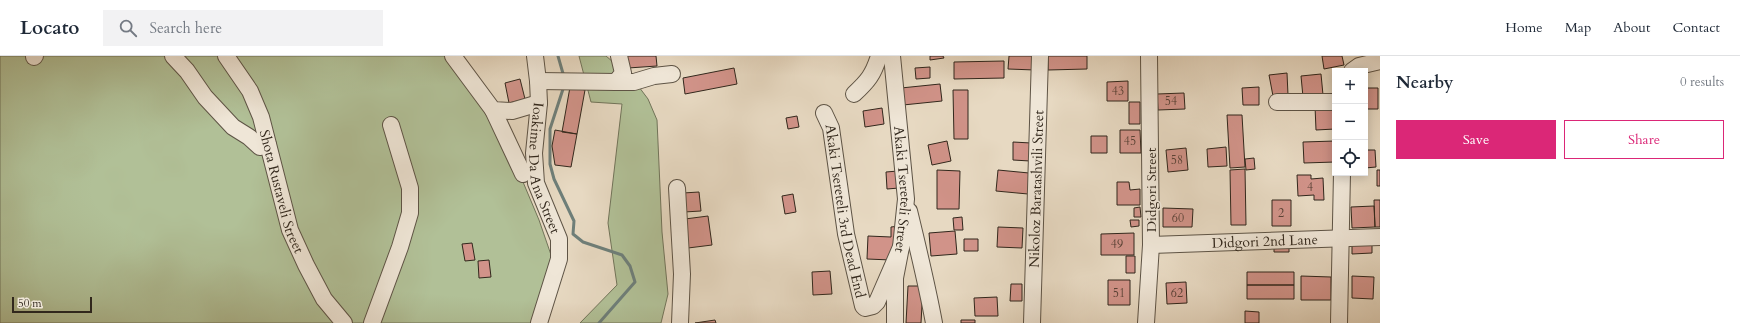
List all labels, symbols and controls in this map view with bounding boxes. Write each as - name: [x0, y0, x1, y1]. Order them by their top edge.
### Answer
- search box: [103, 10, 383, 46]
- text: Locato: [20, 15, 79, 41]
- icon: search: [117, 17, 139, 39]
- text: Search here: [149, 18, 222, 38]
- text: Home: [1505, 18, 1543, 37]
- text: Map: [1565, 18, 1591, 37]
- text: About: [1613, 18, 1650, 37]
- text: Contact: [1672, 18, 1720, 37]
- map controls: [1332, 68, 1368, 176]
- button: +: [1332, 68, 1368, 104]
- text: Nearby: [1396, 71, 1453, 94]
- text: 0 results: [1680, 73, 1724, 91]
- house number: 43: [1112, 83, 1124, 99]
- house number: 54: [1165, 93, 1177, 109]
- street label: Ioakime Da Ana Street: [524, 102, 565, 237]
- button: −: [1332, 104, 1368, 140]
- street label: Nikoloz Baratashvili Street: [1025, 109, 1048, 268]
- button: Save: [1396, 120, 1556, 159]
- button: Share: [1564, 120, 1724, 159]
- street label: Akaki Tsereteli 3rd Dead End: [821, 123, 870, 301]
- street label: Akaki Tsereteli Street: [889, 125, 915, 255]
- street label: Shota Rustaveli Street: [255, 128, 309, 257]
- house number: 45: [1124, 133, 1136, 149]
- button: locate: [1332, 140, 1368, 176]
- street label: Didgori Street: [1142, 147, 1161, 232]
- house number: 58: [1171, 152, 1183, 168]
- house number: 4: [1307, 179, 1313, 195]
- house number: 2: [1278, 205, 1284, 221]
- house number: 60: [1172, 210, 1184, 226]
- street label: Didgori 2nd Lane: [1212, 230, 1318, 253]
- house number: 49: [1111, 236, 1123, 252]
- house number: 51: [1113, 285, 1125, 301]
- house number: 62: [1171, 285, 1183, 301]
- scale bar: [12, 295, 92, 314]
- text: 50 m: [18, 296, 42, 311]

